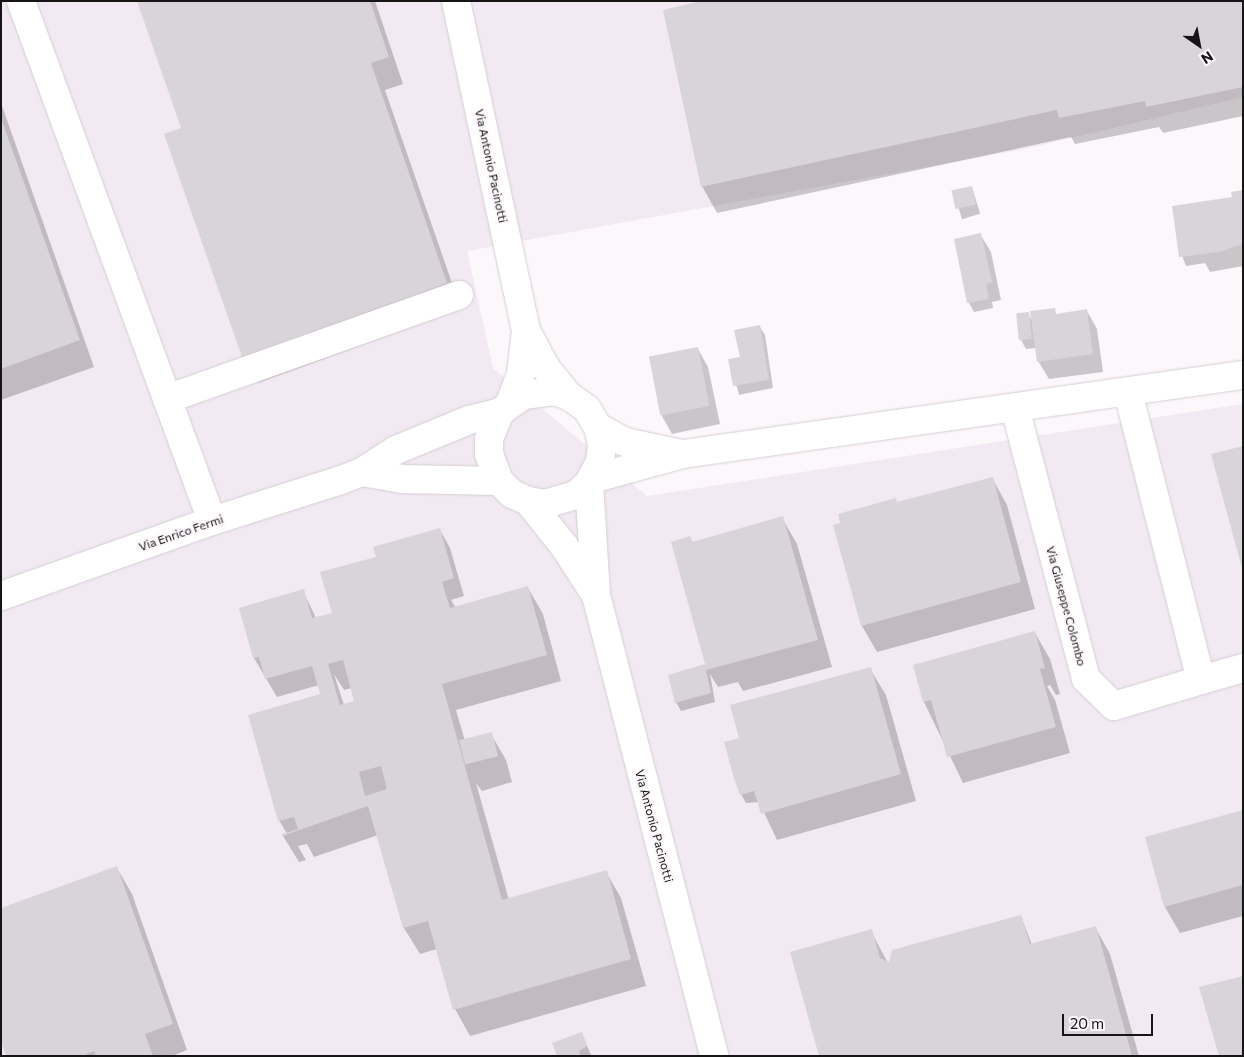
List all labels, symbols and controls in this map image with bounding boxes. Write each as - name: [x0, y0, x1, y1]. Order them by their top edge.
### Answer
- north arrow: [1174, 20, 1224, 70]
- text: N: [1198, 48, 1216, 68]
- street label: Via Antonio Pacinotti: [472, 108, 510, 224]
- street label: Via Enrico Fermi: [137, 512, 225, 554]
- street label: Via Giuseppe Colombo: [1043, 545, 1089, 667]
- street label: Via Antonio Pacinotti: [632, 768, 676, 884]
- scale bar: [1064, 1004, 1155, 1036]
- text: 20 m: [1070, 1014, 1104, 1032]

